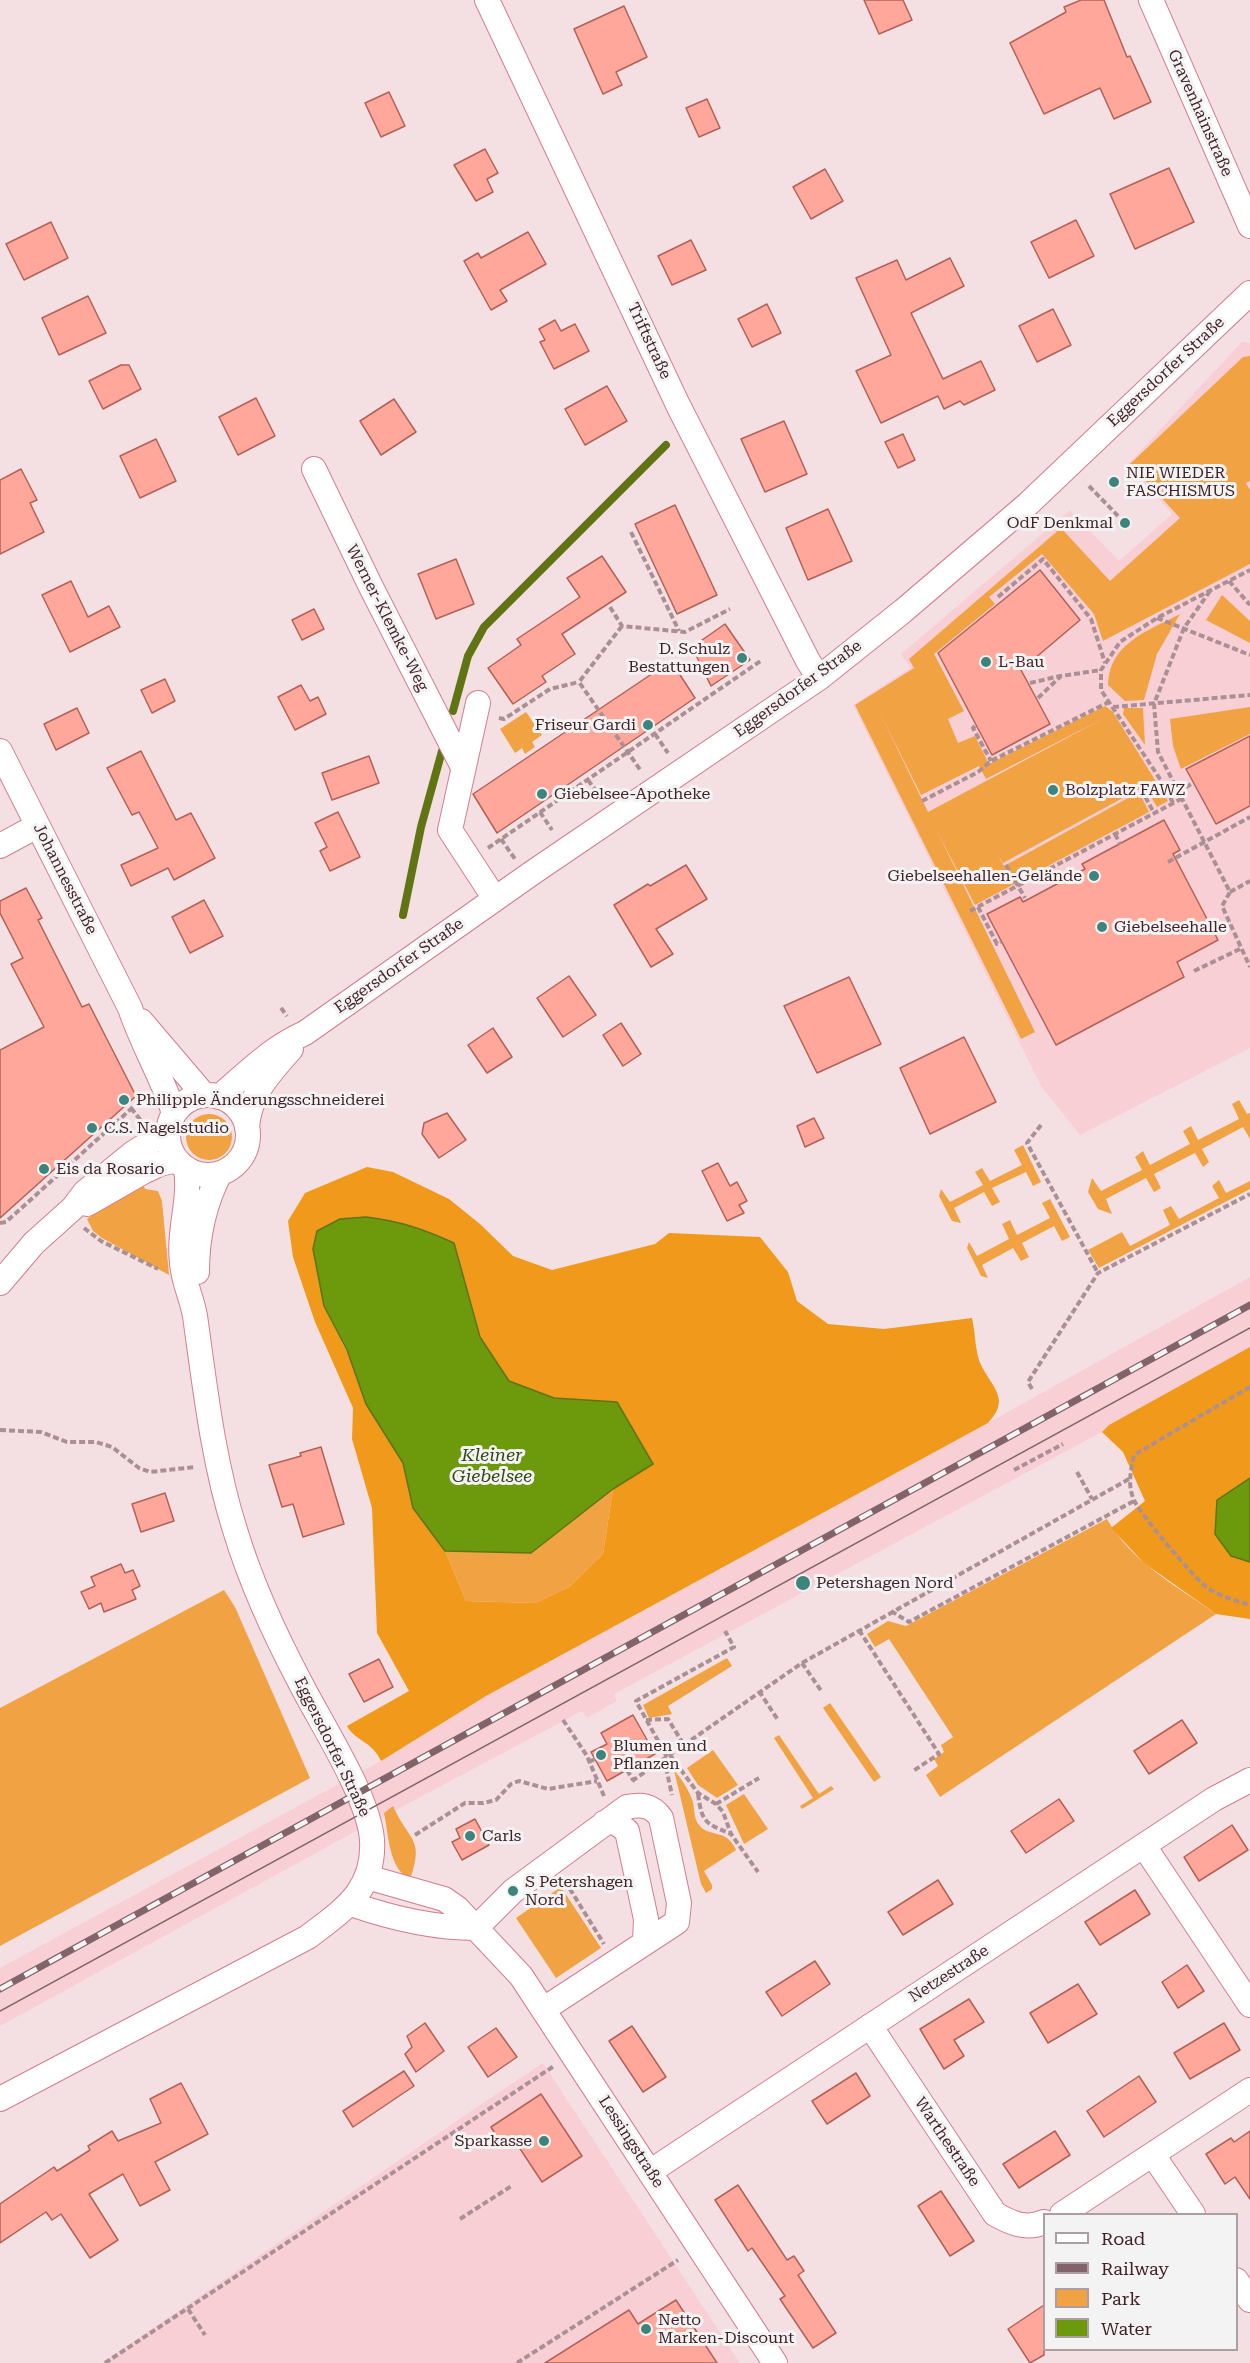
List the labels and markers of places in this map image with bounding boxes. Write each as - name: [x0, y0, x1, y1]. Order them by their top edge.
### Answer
- place label: NIE WIEDER FASCHISMUS: [1126, 463, 1235, 501]
- marker: NIE WIEDER FASCHISMUS: [1107, 475, 1121, 489]
- place label: OdF Denkmal: [1007, 513, 1113, 533]
- marker: OdF Denkmal: [1118, 516, 1132, 530]
- place label: D. Schulz Bestattungen: [628, 639, 730, 677]
- marker: D. Schulz Bestattungen: [735, 651, 749, 665]
- place label: L-Bau: [998, 652, 1044, 672]
- marker: L-Bau: [979, 655, 993, 669]
- place label: Friseur Gardi: [535, 715, 636, 735]
- marker: Friseur Gardi: [641, 718, 655, 732]
- place label: Bolzplatz FAWZ: [1065, 780, 1185, 800]
- marker: Bolzplatz FAWZ: [1046, 783, 1060, 797]
- place label: Giebelsee-Apotheke: [554, 784, 710, 804]
- marker: Giebelsee-Apotheke: [535, 787, 549, 801]
- place label: Giebelseehallen-Gelände: [888, 866, 1082, 886]
- marker: Giebelseehallen-Gelände: [1087, 869, 1101, 883]
- place label: Giebelseehalle: [1114, 917, 1227, 937]
- marker: Giebelseehalle: [1095, 920, 1109, 934]
- place label: Philipple Änderungsschneiderei: [136, 1090, 385, 1110]
- marker: Philipple Änderungsschneiderei: [117, 1093, 131, 1107]
- place label: C.S. Nagelstudio: [104, 1118, 229, 1138]
- marker: C.S. Nagelstudio: [85, 1121, 99, 1135]
- place label: Eis da Rosario: [56, 1159, 164, 1179]
- marker: Eis da Rosario: [37, 1162, 51, 1176]
- place label: Petershagen Nord: [816, 1573, 953, 1593]
- marker: Petershagen Nord: [794, 1574, 812, 1592]
- place label: Blumen und Pflanzen: [613, 1736, 707, 1774]
- marker: Blumen und Pflanzen: [594, 1748, 608, 1762]
- place label: Carls: [482, 1826, 521, 1846]
- marker: Carls: [463, 1829, 477, 1843]
- place label: S Petershagen Nord: [525, 1872, 633, 1910]
- marker: S Petershagen Nord: [506, 1884, 520, 1898]
- place label: Sparkasse: [454, 2131, 532, 2151]
- marker: Sparkasse: [537, 2134, 551, 2148]
- place label: Netto Marken-Discount: [658, 2310, 794, 2348]
- marker: Netto Marken-Discount: [639, 2322, 653, 2336]

